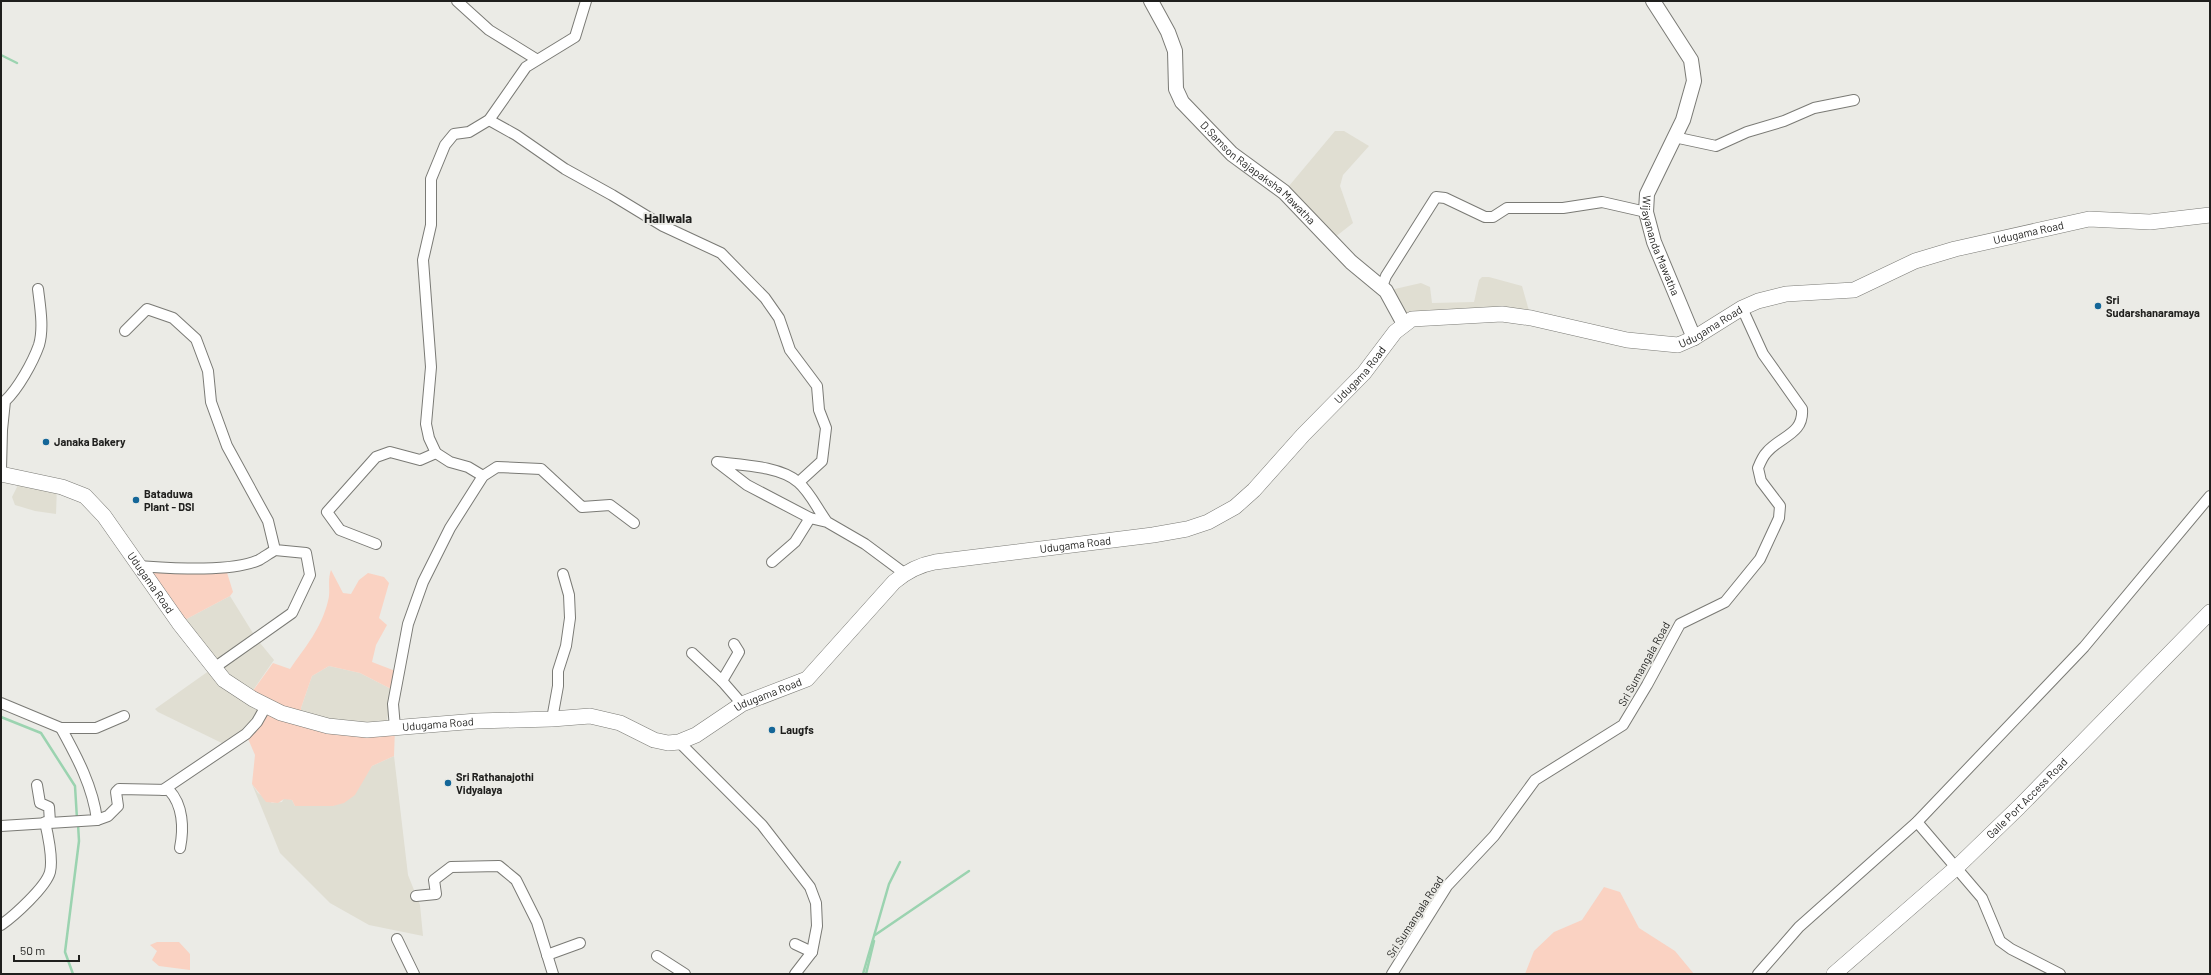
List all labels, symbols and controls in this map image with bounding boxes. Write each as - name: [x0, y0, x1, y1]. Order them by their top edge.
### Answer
- street label: D.Samson Rajapaksha Mawatha: [1198, 118, 1318, 227]
- street label: Wijayananda Mawatha: [1640, 195, 1682, 297]
- district label: Haliwala: [644, 210, 692, 226]
- street label: Udugama Road: [1992, 218, 2065, 246]
- place label: Sri Sudarshanaramaya: [2106, 293, 2200, 319]
- marker: Sri Sudarshanaramaya: [2093, 301, 2103, 311]
- street label: Udugama Road: [1676, 303, 1744, 350]
- street label: Udugama Road: [1331, 343, 1388, 406]
- place label: Janaka Bakery: [54, 435, 126, 448]
- marker: Janaka Bakery: [41, 437, 51, 447]
- place label: Bataduwa Plant - DSI: [144, 487, 194, 513]
- marker: Bataduwa Plant - DSI: [131, 495, 141, 505]
- street label: Udugama Road: [1039, 533, 1112, 555]
- street label: Udugama Road: [125, 549, 177, 615]
- street label: Sri Sumangala Road: [1615, 619, 1672, 708]
- street label: Udugama Road: [731, 675, 803, 714]
- street label: Udugama Road: [401, 714, 474, 733]
- place label: Laugfs: [780, 723, 814, 736]
- marker: Laugfs: [767, 725, 777, 735]
- street label: Galle Port Access Road: [1983, 755, 2070, 841]
- place label: Sri Rathanajothi Vidyalaya: [456, 770, 534, 796]
- marker: Sri Rathanajothi Vidyalaya: [443, 778, 453, 788]
- street label: Sri Sumangala Road: [1383, 874, 1446, 960]
- scale bar: [14, 937, 79, 963]
- text: 50 m: [20, 943, 45, 957]

